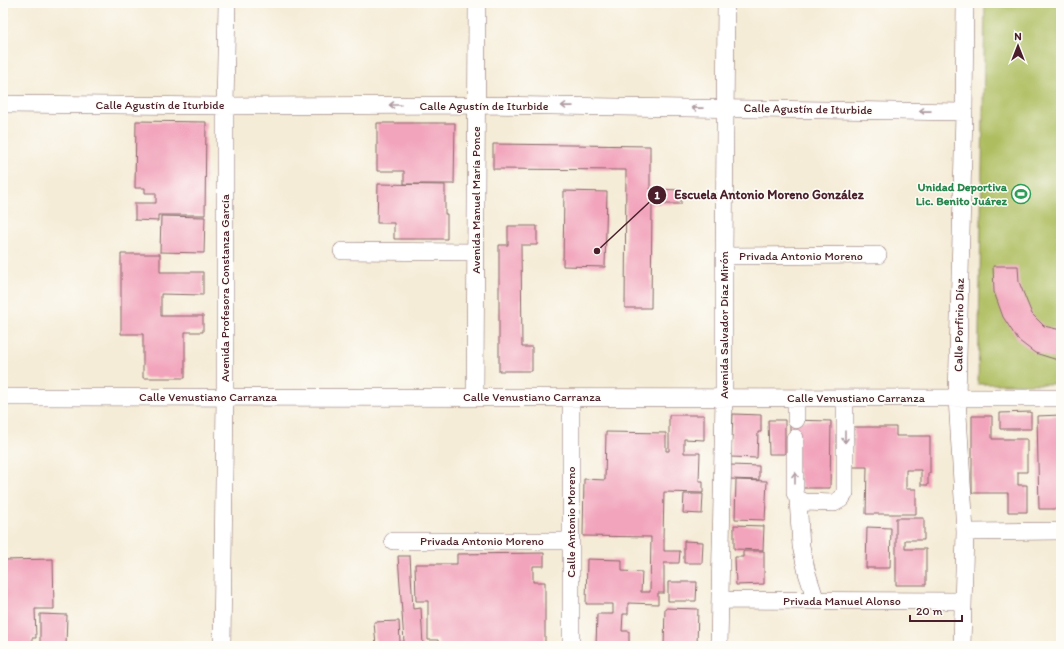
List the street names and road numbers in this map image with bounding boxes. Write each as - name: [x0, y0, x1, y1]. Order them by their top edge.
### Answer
- street label: Calle Agustín de Iturbide: [96, 98, 225, 112]
- street label: Calle Agustín de Iturbide: [420, 99, 549, 113]
- street label: Calle Agustín de Iturbide: [743, 101, 873, 117]
- street label: Avenida Manuel María Ponce: [469, 126, 483, 274]
- street label: Avenida Profesora Constanza García: [218, 193, 232, 382]
- street label: Privada Antonio Moreno: [739, 249, 863, 263]
- street label: Avenida Salvador Díaz Mirón: [717, 251, 731, 399]
- street label: Calle Porfirio Díaz: [951, 277, 967, 372]
- street label: Calle Venustiano Carranza: [139, 390, 278, 404]
- street label: Calle Venustiano Carranza: [463, 390, 602, 404]
- street label: Calle Venustiano Carranza: [787, 391, 926, 405]
- street label: Calle Antonio Moreno: [564, 466, 578, 578]
- street label: Privada Antonio Moreno: [420, 534, 544, 548]
- street label: Privada Manuel Alonso: [783, 594, 901, 608]

